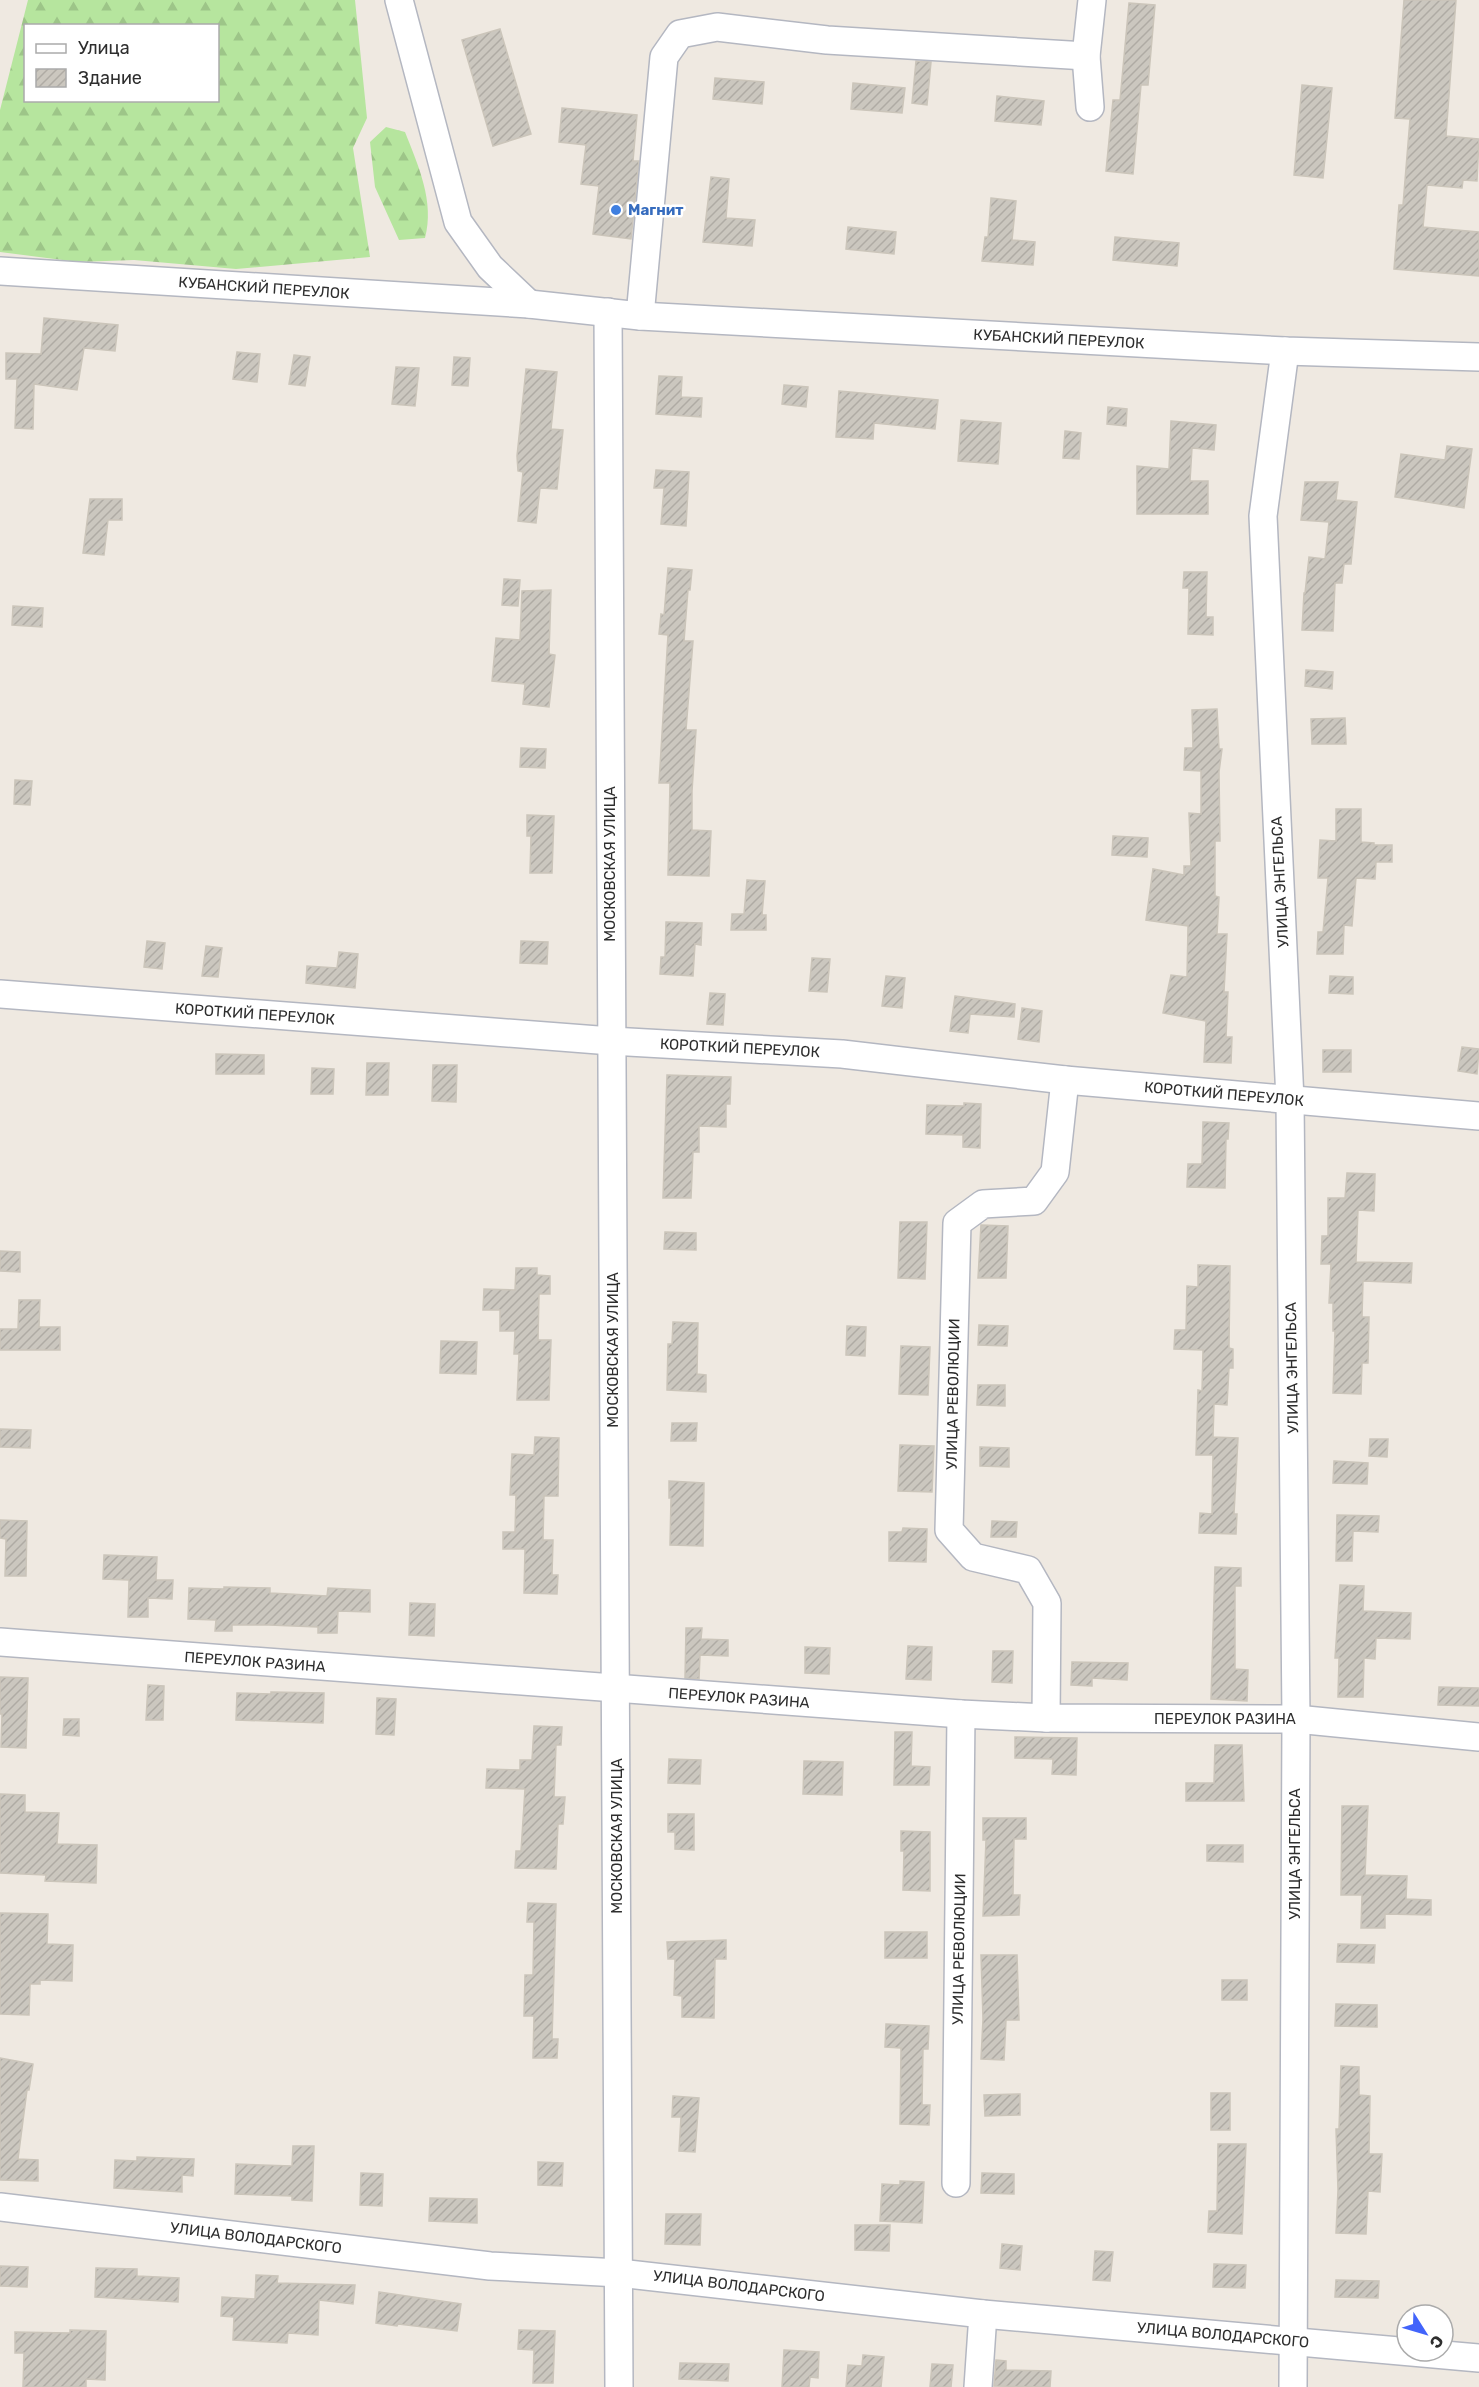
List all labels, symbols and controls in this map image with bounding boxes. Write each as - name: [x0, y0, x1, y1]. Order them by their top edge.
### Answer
- legend: [24, 24, 219, 102]
- text: Улица: [78, 37, 130, 59]
- text: Здание: [78, 67, 142, 89]
- place label: Магнит: [628, 201, 684, 219]
- marker: Магнит: [609, 203, 623, 217]
- street label: КУБАНСКИЙ ПЕРЕУЛОК: [178, 273, 351, 303]
- street label: КУБАНСКИЙ ПЕРЕУЛОК: [973, 326, 1146, 352]
- street label: МОСКОВСКАЯ УЛИЦА: [601, 786, 619, 942]
- street label: УЛИЦА ЭНГЕЛЬСА: [1268, 816, 1292, 948]
- street label: КОРОТКИЙ ПЕРЕУЛОК: [174, 999, 336, 1029]
- street label: КОРОТКИЙ ПЕРЕУЛОК: [659, 1035, 821, 1061]
- street label: КОРОТКИЙ ПЕРЕУЛОК: [1143, 1078, 1305, 1110]
- street label: МОСКОВСКАЯ УЛИЦА: [604, 1272, 622, 1428]
- street label: УЛИЦА ЭНГЕЛЬСА: [1282, 1302, 1302, 1434]
- street label: УЛИЦА РЕВОЛЮЦИИ: [943, 1318, 963, 1470]
- street label: ПЕРЕУЛОК РАЗИНА: [184, 1648, 326, 1676]
- street label: ПЕРЕУЛОК РАЗИНА: [668, 1684, 810, 1712]
- street label: ПЕРЕУЛОК РАЗИНА: [1154, 1710, 1296, 1728]
- street label: МОСКОВСКАЯ УЛИЦА: [608, 1758, 626, 1914]
- street label: УЛИЦА ЭНГЕЛЬСА: [1286, 1788, 1304, 1920]
- street label: УЛИЦА РЕВОЛЮЦИИ: [949, 1873, 969, 2025]
- street label: УЛИЦА ВОЛОДАРСКОГО: [169, 2219, 343, 2257]
- street label: УЛИЦА ВОЛОДАРСКОГО: [652, 2267, 826, 2305]
- north arrow: [1395, 2303, 1455, 2363]
- street label: УЛИЦА ВОЛОДАРСКОГО: [1136, 2319, 1310, 2351]
- text: С: [1426, 2332, 1448, 2352]

